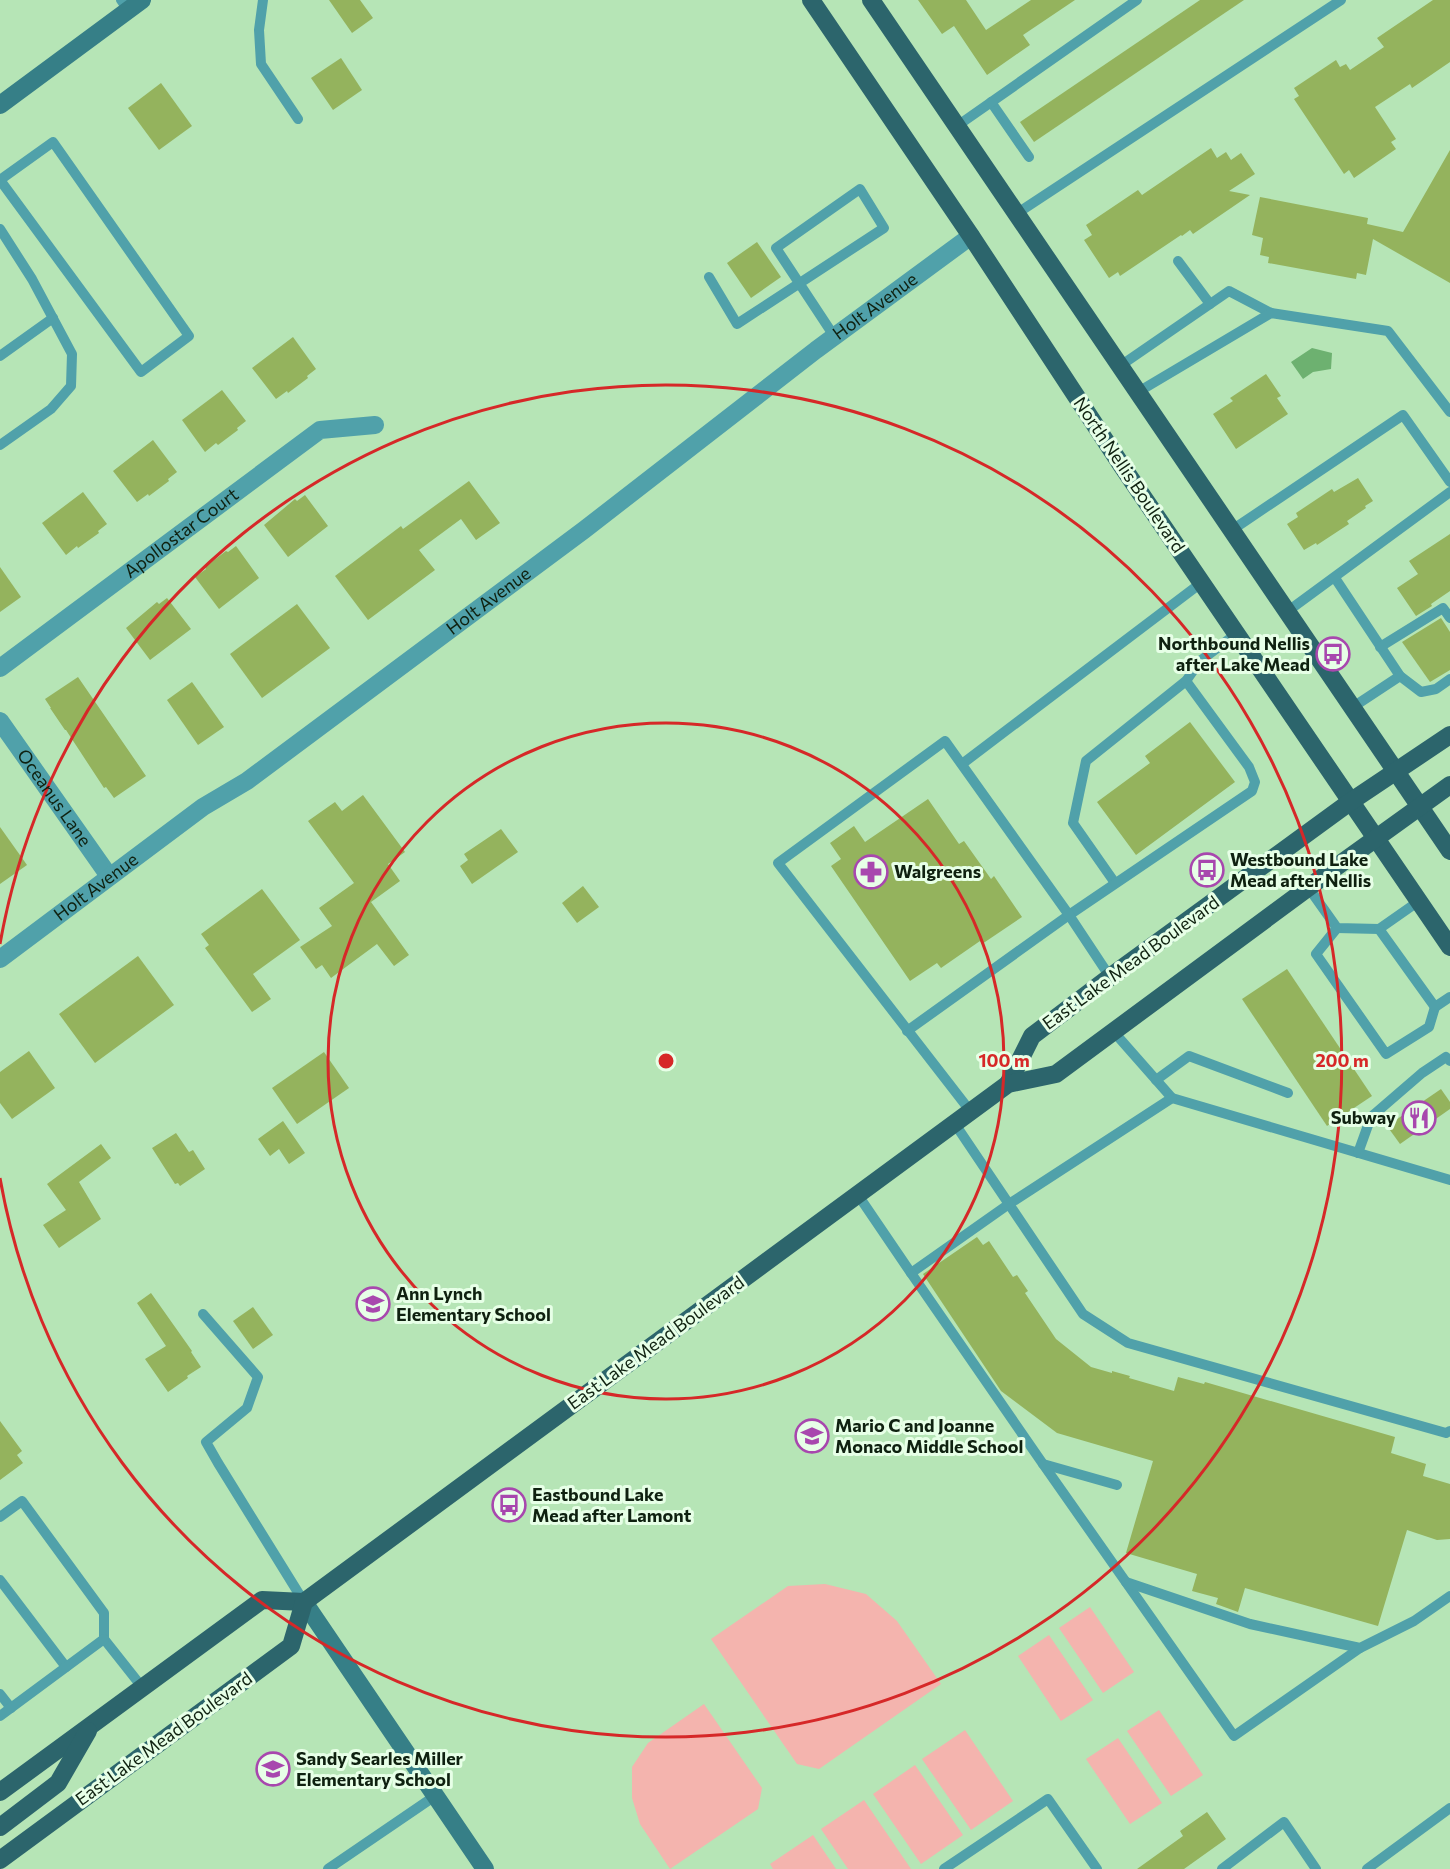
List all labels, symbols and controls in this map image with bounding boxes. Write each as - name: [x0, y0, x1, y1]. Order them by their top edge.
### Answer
- street label: Holt Avenue: [828, 267, 921, 344]
- street label: North Nellis Boulevard: [1069, 392, 1190, 557]
- street label: Apollostar Court: [119, 483, 242, 582]
- street label: Holt Avenue: [441, 562, 535, 639]
- place label: Northbound Nellis after Lake Mead: [1158, 632, 1310, 675]
- bus stop icon: Northbound Nellis after Lake Mead: [1315, 636, 1351, 672]
- street label: Oceanus Lane: [13, 744, 97, 850]
- street label: Holt Avenue: [49, 848, 142, 925]
- place label: Westbound Lake Mead after Nellis: [1230, 848, 1371, 891]
- bus stop icon: Westbound Lake Mead after Nellis: [1189, 852, 1225, 888]
- pharmacy icon: Walgreens: [853, 854, 889, 890]
- place label: Walgreens: [894, 860, 981, 882]
- street label: East Lake Mead Boulevard: [1038, 891, 1223, 1034]
- text: 100 m: [978, 1049, 1030, 1071]
- text: 200 m: [1315, 1049, 1369, 1071]
- centre of rings: [656, 1051, 676, 1071]
- restaurant icon: Subway: [1401, 1100, 1437, 1136]
- place label: Subway: [1331, 1106, 1396, 1128]
- street label: East Lake Mead Boulevard: [563, 1271, 748, 1414]
- place label: Ann Lynch Elementary School: [396, 1282, 551, 1325]
- school or university icon: Ann Lynch Elementary School: [355, 1286, 391, 1322]
- place label: Mario C and Joanne Monaco Middle School: [835, 1414, 1023, 1457]
- school or university icon: Mario C and Joanne Monaco Middle School: [794, 1418, 830, 1454]
- place label: Eastbound Lake Mead after Lamont: [532, 1483, 692, 1526]
- bus stop icon: Eastbound Lake Mead after Lamont: [491, 1487, 527, 1523]
- street label: East Lake Mead Boulevard: [71, 1667, 256, 1810]
- place label: Sandy Searles Miller Elementary School: [296, 1747, 464, 1790]
- school or university icon: Sandy Searles Miller Elementary School: [255, 1751, 291, 1787]

